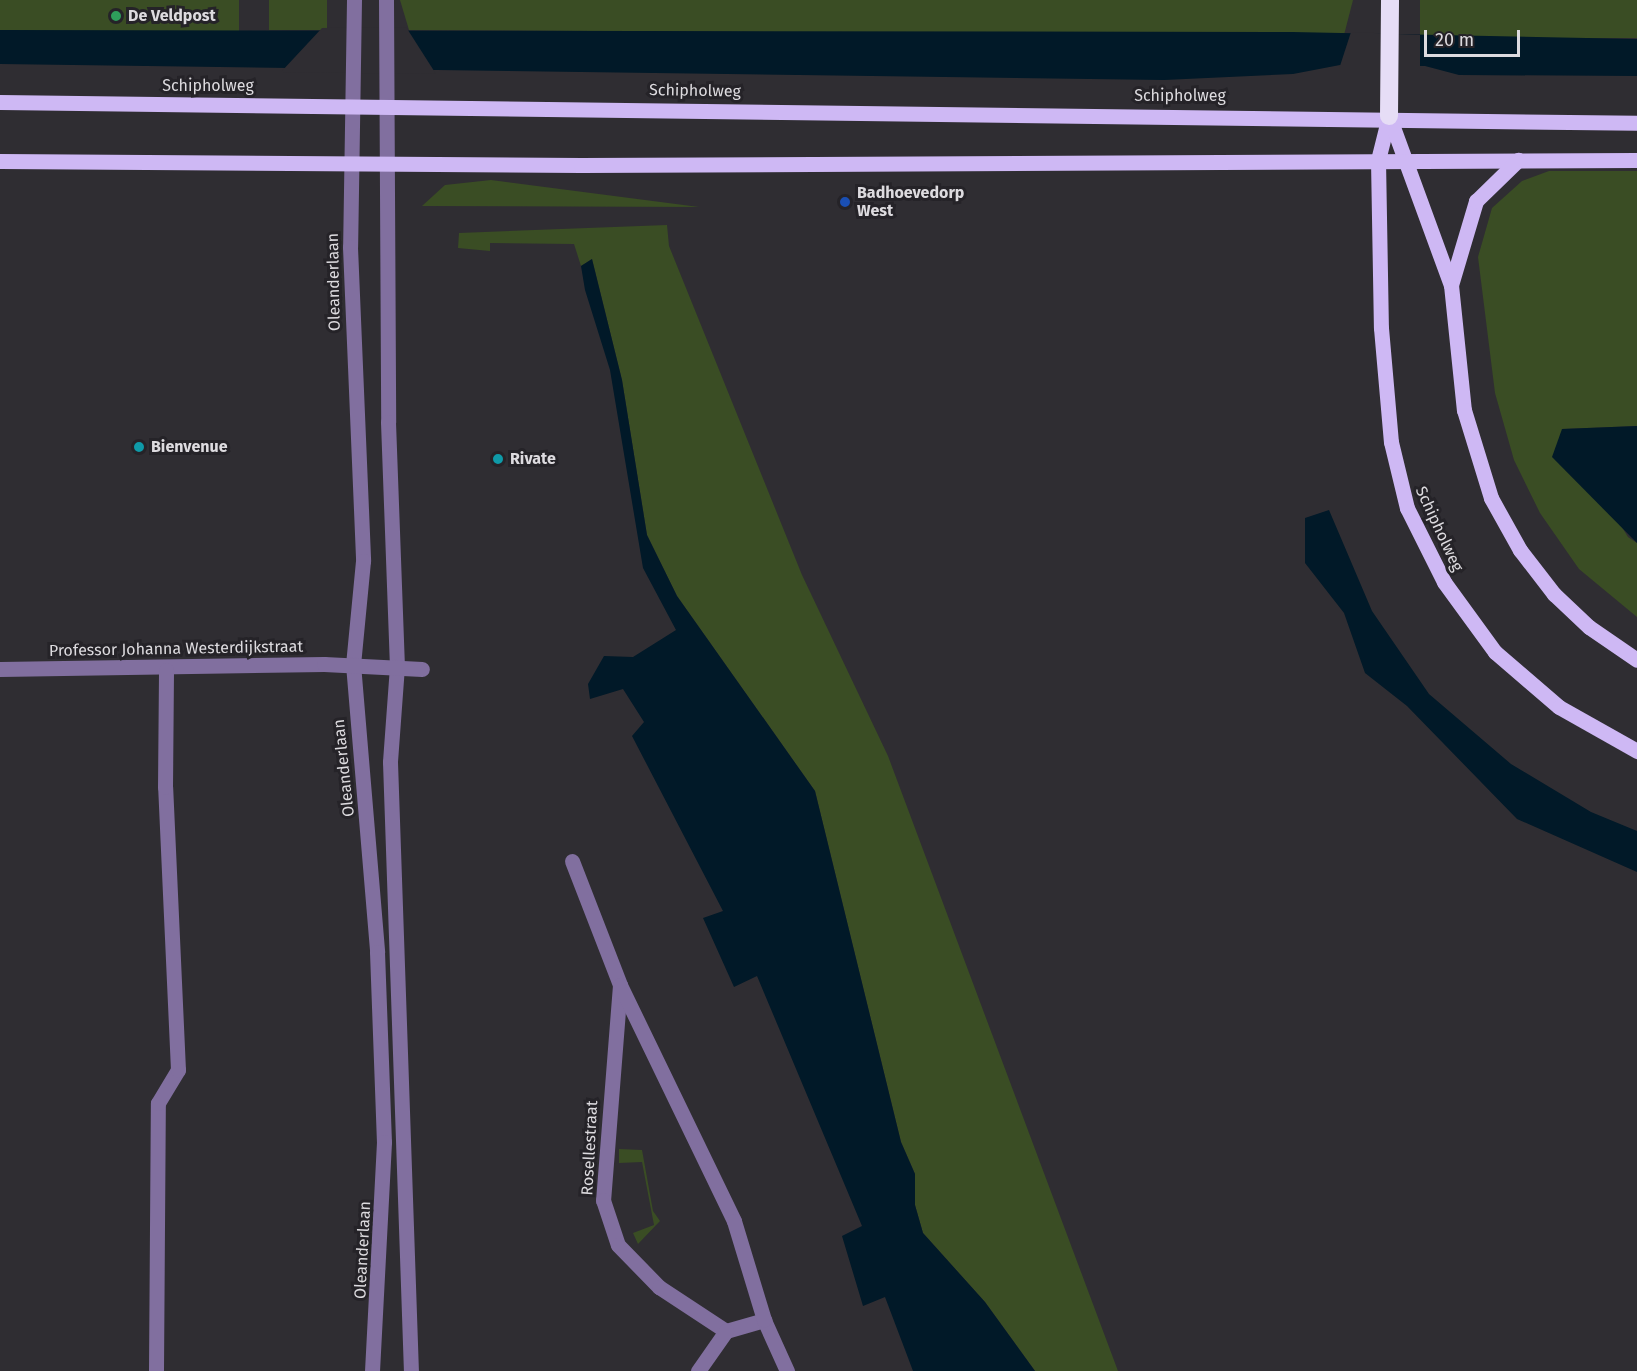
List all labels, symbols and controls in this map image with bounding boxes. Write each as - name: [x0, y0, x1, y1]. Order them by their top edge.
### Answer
- place label: De Veldpost: [128, 6, 216, 26]
- marker: De Veldpost: [109, 9, 123, 23]
- scale bar: [1427, 18, 1523, 56]
- text: 20 m: [1435, 29, 1474, 51]
- street label: Schipholweg: [162, 76, 254, 96]
- street label: Schipholweg: [649, 81, 741, 101]
- street label: Schipholweg: [1134, 86, 1226, 106]
- place label: Badhoevedorp West: [857, 183, 964, 221]
- marker: Badhoevedorp West: [838, 195, 852, 209]
- street label: Oleanderlaan: [324, 233, 344, 331]
- place label: Bienvenue: [151, 437, 227, 457]
- marker: Bienvenue: [132, 440, 146, 454]
- place label: Rivate: [510, 449, 556, 469]
- marker: Rivate: [491, 452, 505, 466]
- street label: Schipholweg: [1411, 483, 1467, 575]
- street label: Professor Johanna Westerdijkstraat: [49, 637, 303, 661]
- street label: Oleanderlaan: [329, 718, 359, 818]
- street label: Rosellestraat: [578, 1100, 602, 1196]
- street label: Oleanderlaan: [351, 1201, 375, 1299]

